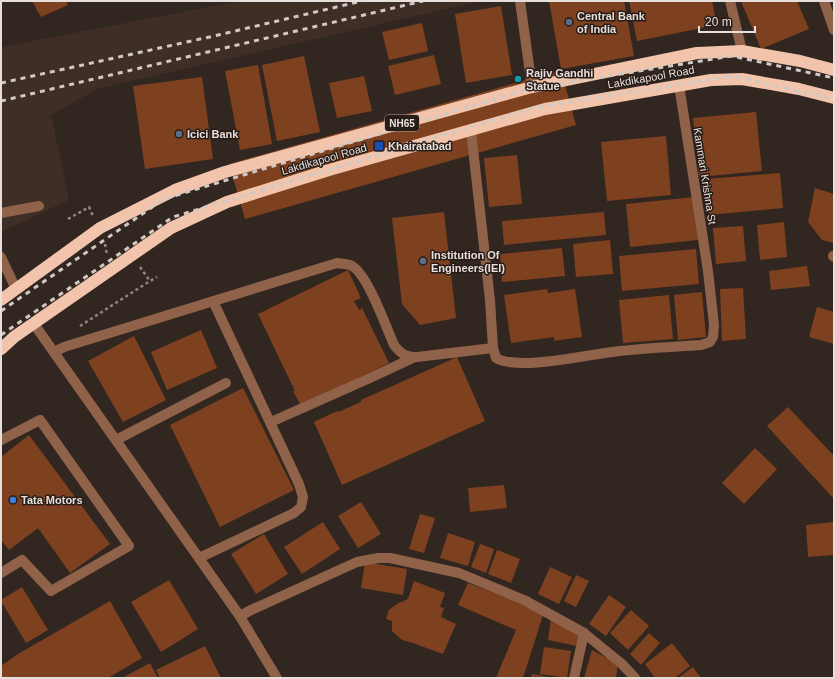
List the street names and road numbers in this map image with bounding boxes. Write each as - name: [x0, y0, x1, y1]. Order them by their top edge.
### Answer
- street label: Lakdikapool Road: [607, 63, 695, 91]
- road number: NH65: [385, 115, 419, 131]
- street label: Kammari Krishna St: [691, 127, 719, 225]
- street label: Lakdikapool Road: [280, 141, 368, 177]

